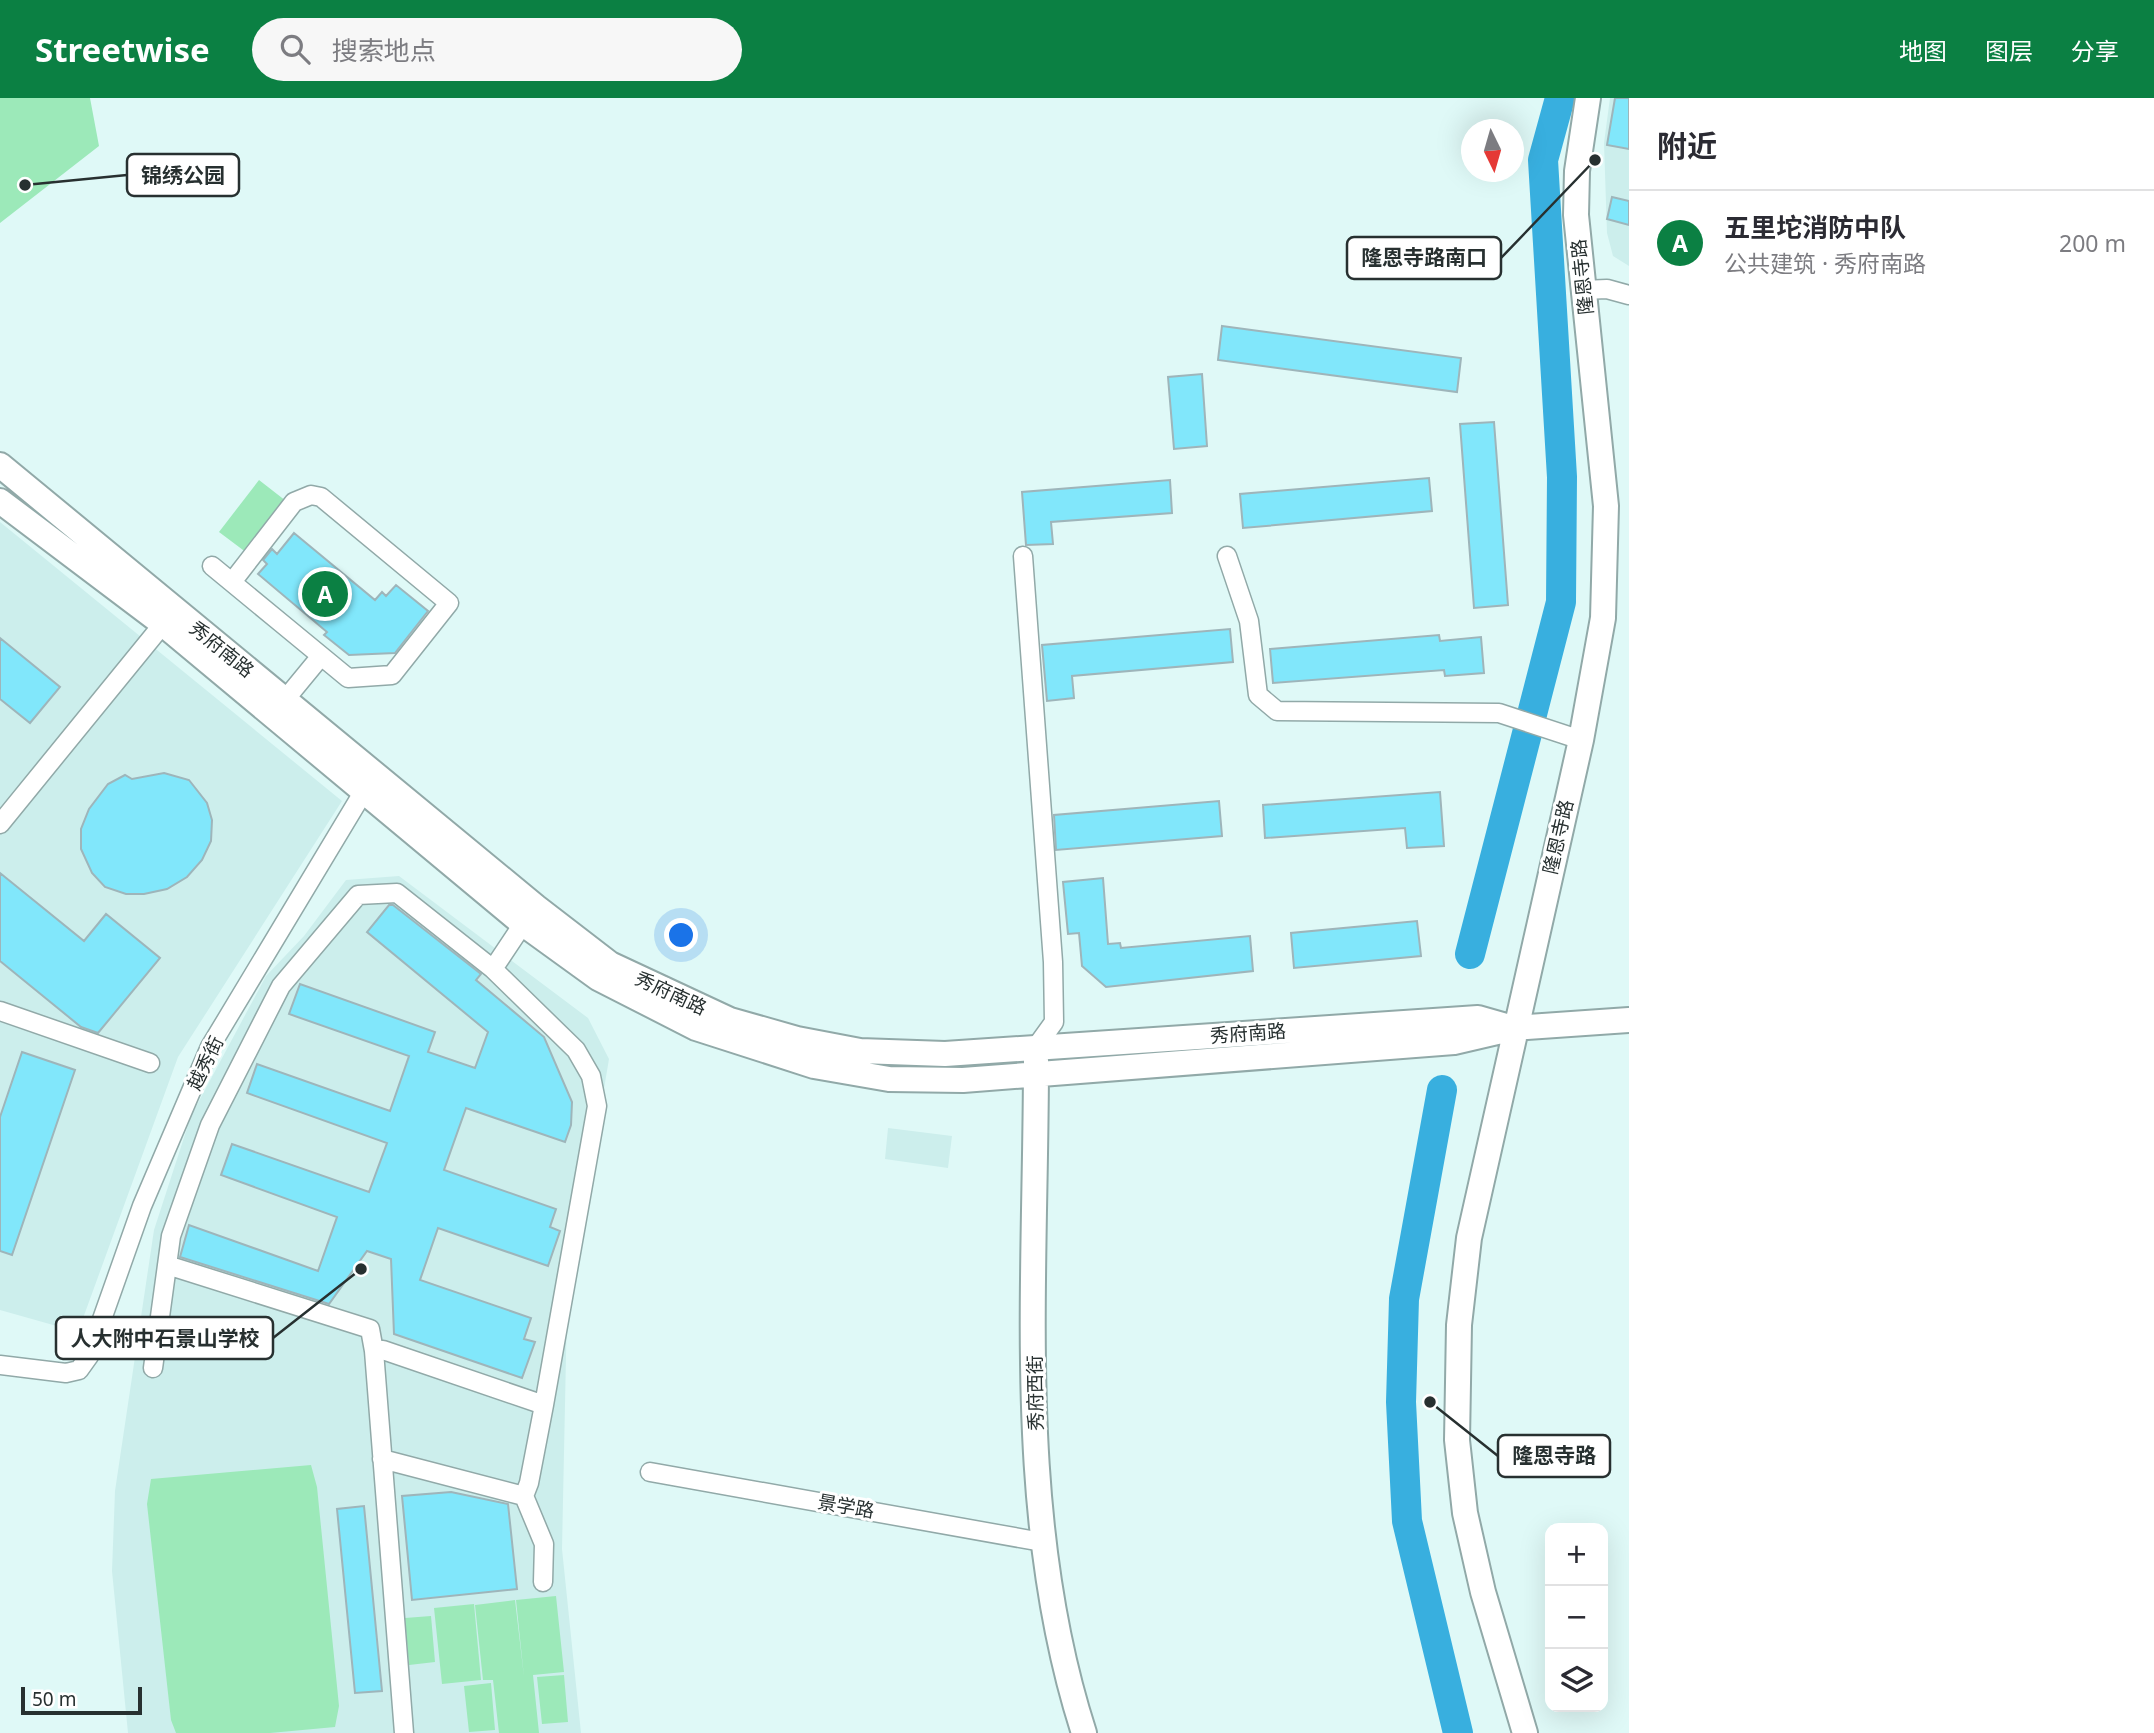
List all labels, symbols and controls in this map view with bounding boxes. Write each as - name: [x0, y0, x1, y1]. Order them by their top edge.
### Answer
- search box: [252, 18, 742, 81]
- text: Streetwise: [35, 27, 210, 72]
- icon: search: [276, 30, 314, 68]
- text: 搜索地点: [332, 32, 436, 68]
- text: 地图: [1899, 34, 1947, 67]
- text: 图层: [1985, 34, 2033, 67]
- text: 分享: [2071, 34, 2119, 67]
- north arrow: [1461, 119, 1524, 182]
- text: 附近: [1657, 125, 1717, 166]
- callout: 锦绣公园: [127, 154, 239, 196]
- text: 锦绣公园: [141, 161, 225, 189]
- text: 五里坨消防中队: [1724, 209, 1906, 245]
- text: A: [1672, 227, 1688, 259]
- text: 200 m: [2059, 227, 2126, 259]
- callout: 隆恩寺路南口: [1347, 237, 1501, 279]
- street label: 隆恩寺路: [1565, 238, 1599, 316]
- text: 隆恩寺路南口: [1361, 243, 1487, 271]
- text: 公共建筑 · 秀府南路: [1724, 247, 1926, 279]
- pin: A: [302, 568, 348, 620]
- street label: 秀府南路: [184, 615, 260, 683]
- street label: 隆恩寺路: [1537, 797, 1579, 877]
- your location: [664, 918, 698, 952]
- street label: 秀府南路: [631, 965, 711, 1021]
- street label: 秀府南路: [1209, 1017, 1287, 1049]
- street label: 越秀街: [181, 1032, 229, 1094]
- callout: 人大附中石景山学校: [56, 1317, 273, 1359]
- text: 人大附中石景山学校: [71, 1324, 260, 1352]
- street label: 秀府西街: [1021, 1355, 1049, 1431]
- callout: 隆恩寺路: [1498, 1435, 1610, 1477]
- text: 隆恩寺路: [1512, 1441, 1596, 1469]
- street label: 景学路: [816, 1488, 876, 1524]
- map controls: [1545, 1523, 1608, 1712]
- button: +: [1545, 1523, 1608, 1586]
- button: −: [1545, 1586, 1608, 1649]
- button: layers: [1545, 1649, 1608, 1712]
- scale bar: [21, 1684, 142, 1716]
- text: 50 m: [32, 1686, 76, 1712]

